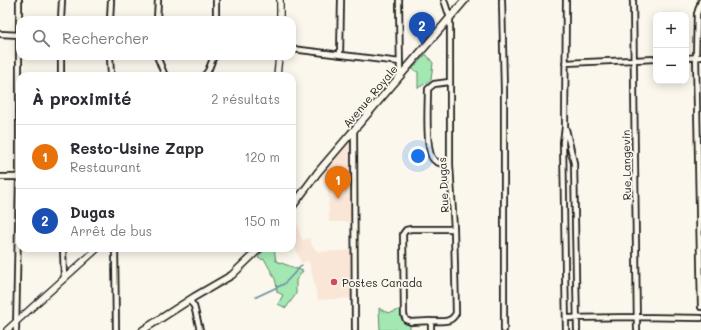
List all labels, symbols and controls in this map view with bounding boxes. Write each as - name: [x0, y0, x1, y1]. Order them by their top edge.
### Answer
- pin: 2: [409, 12, 435, 45]
- map controls: [653, 12, 689, 84]
- button: +: [653, 12, 689, 48]
- search box: [16, 16, 296, 60]
- icon: search: [30, 27, 52, 49]
- text: Rechercher: [62, 28, 149, 48]
- button: −: [653, 48, 689, 84]
- street label: Avenue Royale: [339, 61, 401, 130]
- text: À proximité: [32, 87, 131, 109]
- text: 2 résultats: [211, 90, 280, 107]
- street label: Rue Langevin: [618, 130, 634, 200]
- text: Resto-Usine Zapp: [70, 138, 204, 158]
- your location: [408, 146, 428, 166]
- text: 1: [42, 148, 48, 165]
- text: 120 m: [244, 148, 280, 165]
- street label: Rue Dugas: [434, 157, 452, 213]
- text: Restaurant: [70, 158, 141, 175]
- pin: 1: [325, 166, 351, 199]
- text: Dugas: [70, 202, 115, 222]
- text: 2: [41, 212, 49, 229]
- text: 150 m: [244, 212, 280, 229]
- text: Arrêt de bus: [70, 222, 152, 239]
- place label: Postes Canada: [342, 275, 423, 290]
- marker: Postes Canada: [329, 277, 339, 287]

